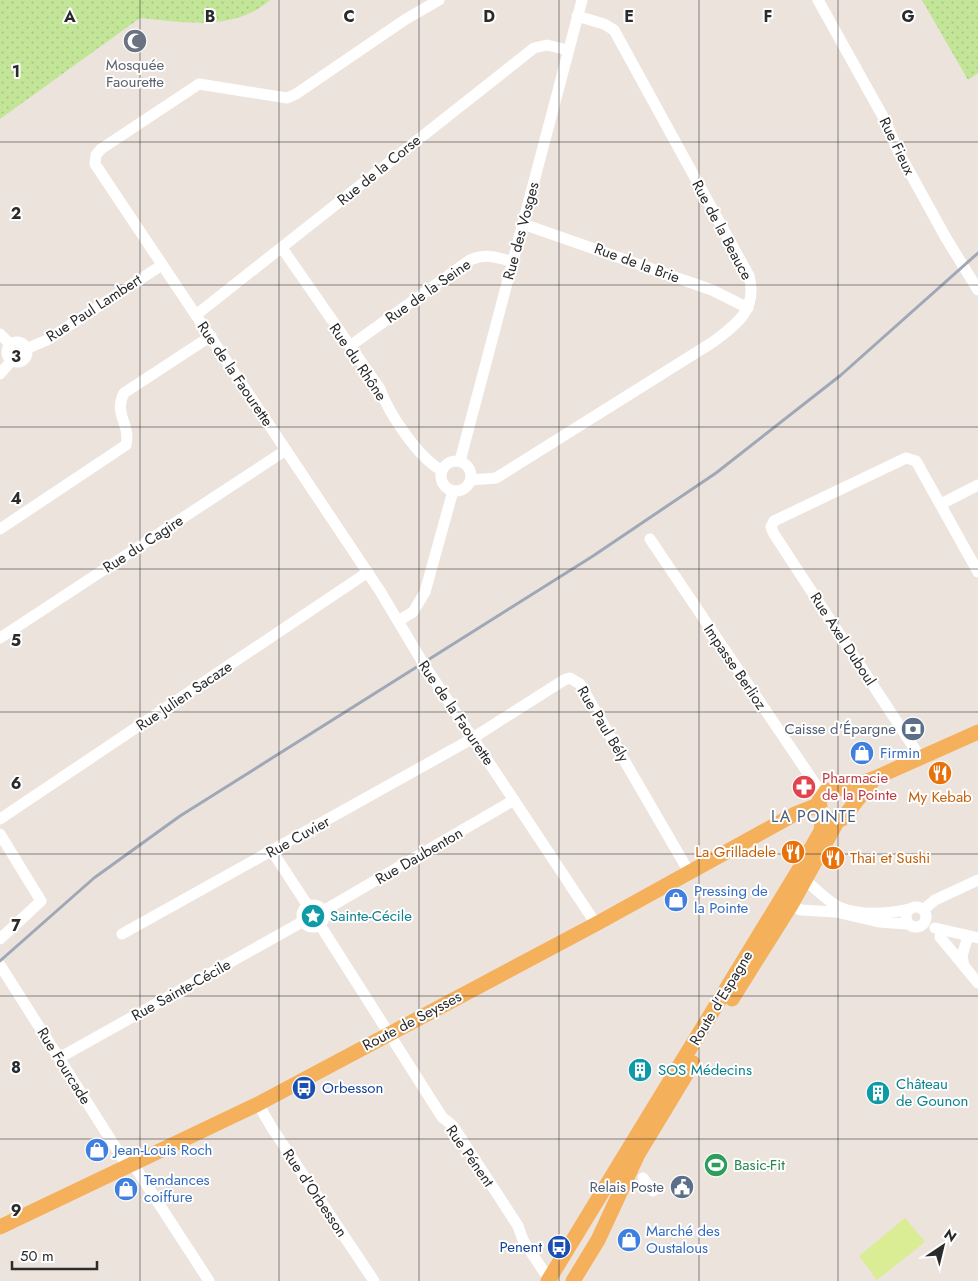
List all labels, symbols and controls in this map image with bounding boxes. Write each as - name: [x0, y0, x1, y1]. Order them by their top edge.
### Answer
- text: A: [63, 5, 76, 28]
- text: B: [205, 5, 215, 28]
- text: C: [343, 5, 355, 28]
- text: D: [483, 5, 495, 28]
- text: E: [624, 5, 634, 28]
- text: F: [764, 5, 772, 28]
- text: G: [901, 5, 915, 28]
- mosque icon: Mosquée Faourette: [122, 28, 148, 54]
- place label: Mosquée Faourette: [106, 54, 164, 93]
- text: 1: [12, 60, 20, 83]
- street label: Rue Fieux: [874, 113, 921, 179]
- street label: Rue de la Corse: [333, 129, 426, 211]
- street label: Rue de la Beauce: [686, 176, 758, 284]
- street label: Rue des Vosges: [497, 180, 545, 282]
- text: 2: [11, 202, 21, 225]
- street label: Rue de la Brie: [591, 237, 683, 289]
- street label: Rue de la Seine: [381, 253, 475, 329]
- street label: Rue Paul Lambert: [42, 269, 146, 347]
- street label: Rue de la Faourette: [192, 317, 278, 431]
- street label: Rue du Rhône: [324, 319, 392, 405]
- text: 3: [11, 345, 21, 368]
- text: 4: [10, 487, 22, 510]
- street label: Rue du Cagire: [98, 510, 188, 578]
- street label: Rue Axel Duboul: [805, 588, 881, 690]
- street label: Impasse Berlioz: [698, 620, 772, 714]
- text: 5: [11, 629, 21, 652]
- street label: Rue Julien Sacaze: [132, 656, 237, 736]
- street label: Rue de la Faourette: [413, 656, 499, 770]
- street label: Rue Paul Bély: [572, 682, 635, 767]
- bank icon: Caisse d'Épargne: [900, 716, 926, 742]
- place label: Caisse d'Épargne: [784, 718, 896, 740]
- shop icon: Firmin: [849, 740, 875, 766]
- place label: Firmin: [880, 742, 920, 764]
- restaurant icon: My Kebab: [927, 760, 953, 786]
- place label: Pharmacie de la Pointe: [822, 767, 897, 806]
- text: 6: [11, 772, 21, 795]
- pharmacy icon: Pharmacie de la Pointe: [791, 774, 817, 800]
- place label: My Kebab: [908, 786, 972, 808]
- district label: LA POINTE: [771, 805, 857, 828]
- street label: Rue Cuvier: [262, 810, 335, 864]
- street label: Rue Daubenton: [371, 822, 467, 890]
- restaurant icon: La Grilladele: [780, 839, 806, 865]
- place label: La Grilladele: [695, 841, 776, 863]
- restaurant icon: Thai et Sushi: [820, 845, 846, 871]
- place label: Thai et Sushi: [850, 847, 930, 869]
- place label: Pressing de la Pointe: [694, 880, 768, 919]
- shop icon: Pressing de la Pointe: [663, 887, 689, 913]
- place icon: Sainte-Cécile: [300, 903, 326, 929]
- place label: Sainte-Cécile: [330, 905, 412, 927]
- text: 7: [11, 914, 21, 937]
- street label: Route d'Espagne: [684, 946, 758, 1050]
- street label: Rue Sainte-Cécile: [127, 953, 235, 1026]
- street label: Route de Seysses: [359, 986, 465, 1056]
- street label: Rue Fourcade: [32, 1023, 97, 1109]
- text: 8: [11, 1056, 21, 1079]
- building icon: SOS Médecins: [627, 1057, 653, 1083]
- place label: SOS Médecins: [658, 1059, 752, 1081]
- place label: Château de Gounon: [896, 1073, 968, 1112]
- bus stop icon: Orbesson: [291, 1075, 317, 1101]
- place label: Orbesson: [322, 1077, 383, 1099]
- building icon: Château de Gounon: [865, 1080, 891, 1106]
- street label: Rue Pénent: [441, 1121, 500, 1192]
- shop icon: Jean-Louis Roch: [84, 1137, 110, 1163]
- place label: Jean-Louis Roch: [112, 1139, 212, 1161]
- street label: Rue d'Orbesson: [277, 1144, 353, 1242]
- sports icon: Basic-Fit: [703, 1152, 729, 1178]
- place label: Basic-Fit: [734, 1154, 785, 1176]
- place label: Tendances coiffure: [144, 1169, 210, 1208]
- public building icon: Relais Poste: [669, 1174, 695, 1200]
- shop icon: Tendances coiffure: [113, 1176, 139, 1202]
- place label: Relais Poste: [589, 1176, 664, 1198]
- text: 9: [11, 1199, 21, 1222]
- place label: Marché des Oustalous: [646, 1220, 720, 1259]
- north arrow: [918, 1221, 968, 1271]
- text: N: [940, 1224, 961, 1247]
- shop icon: Marché des Oustalous: [616, 1227, 642, 1253]
- bus stop icon: Penent: [546, 1234, 572, 1260]
- place label: Penent: [499, 1236, 542, 1258]
- scale bar: [12, 1238, 98, 1270]
- text: 50 m: [20, 1245, 54, 1267]

